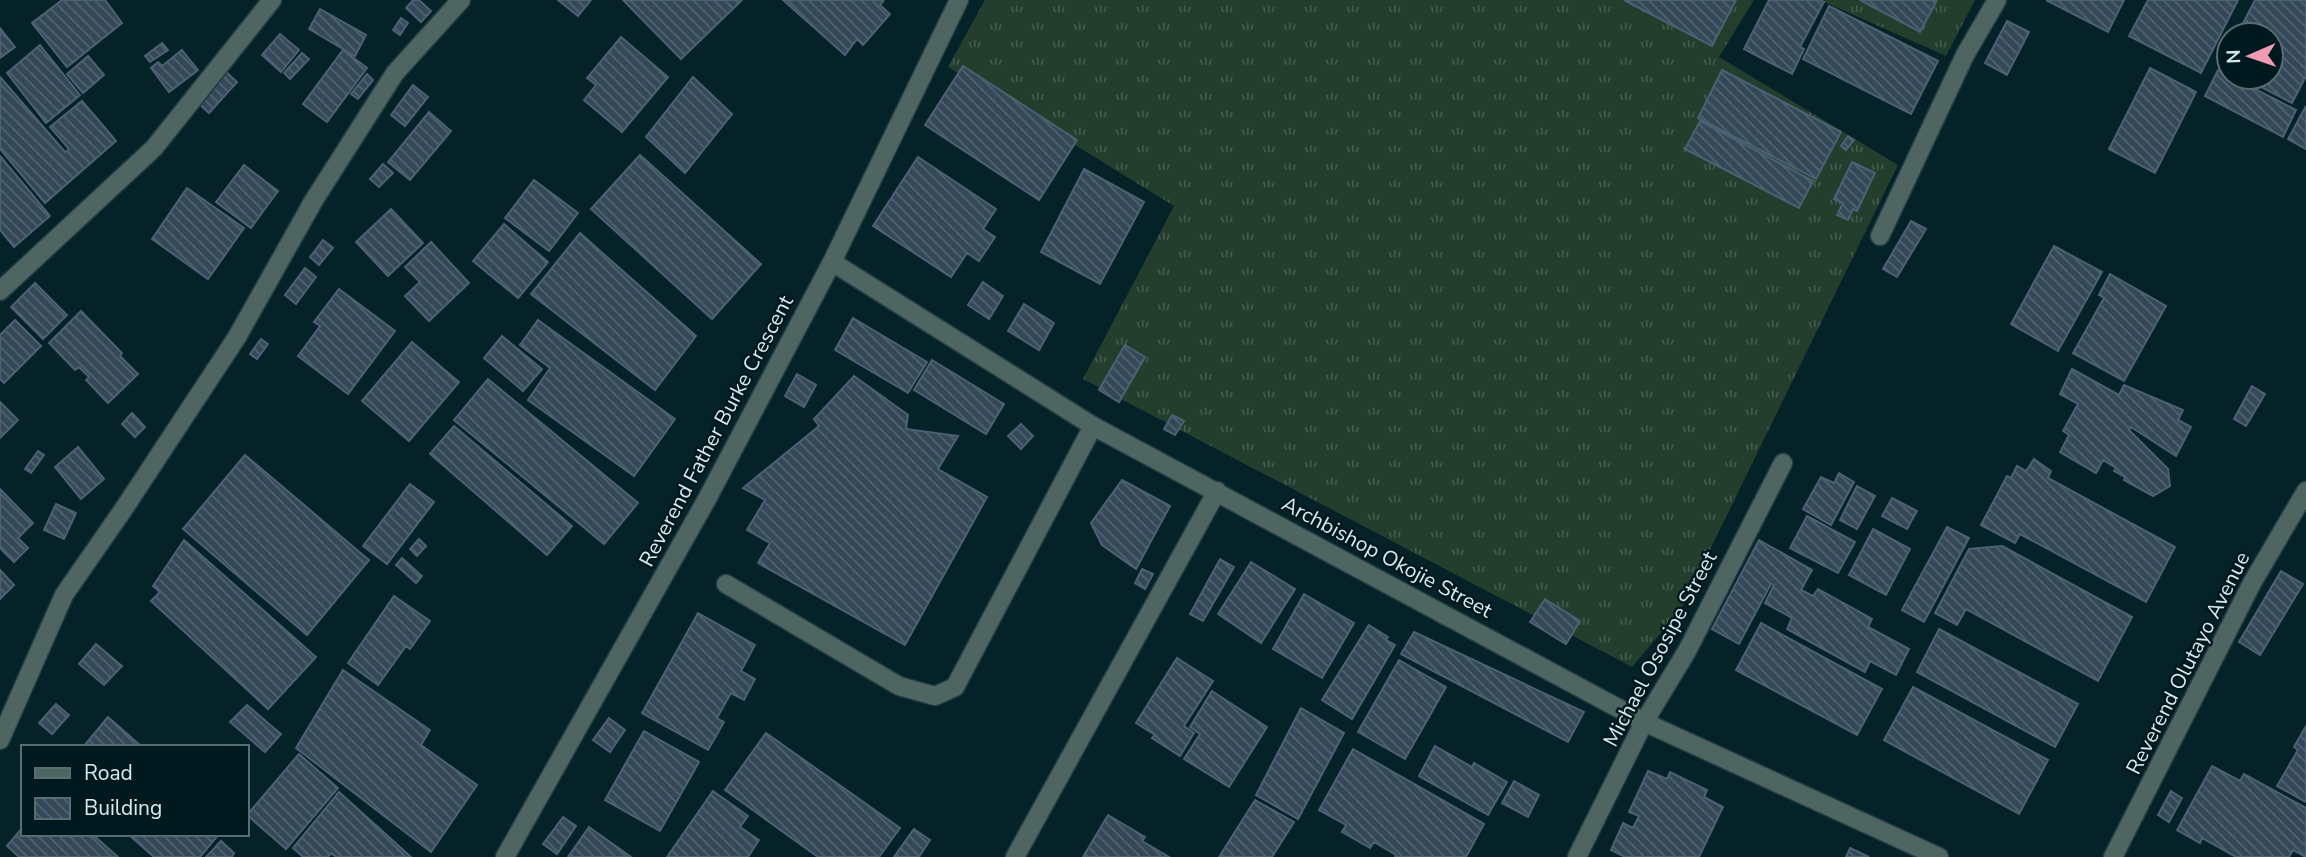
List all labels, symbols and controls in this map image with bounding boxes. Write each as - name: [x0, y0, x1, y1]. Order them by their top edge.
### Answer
- north arrow: [2215, 21, 2285, 91]
- text: N: [2221, 49, 2247, 64]
- street label: Reverend Father Burke Crescent: [632, 290, 800, 572]
- street label: Archbishop Okojie Street: [1277, 490, 1498, 625]
- street label: Michael Ososipe Street: [1597, 546, 1724, 752]
- street label: Reverend Olutayo Avenue: [2120, 547, 2256, 779]
- legend: [21, 745, 248, 836]
- text: Road: [84, 759, 133, 787]
- text: Building: [84, 794, 162, 822]

